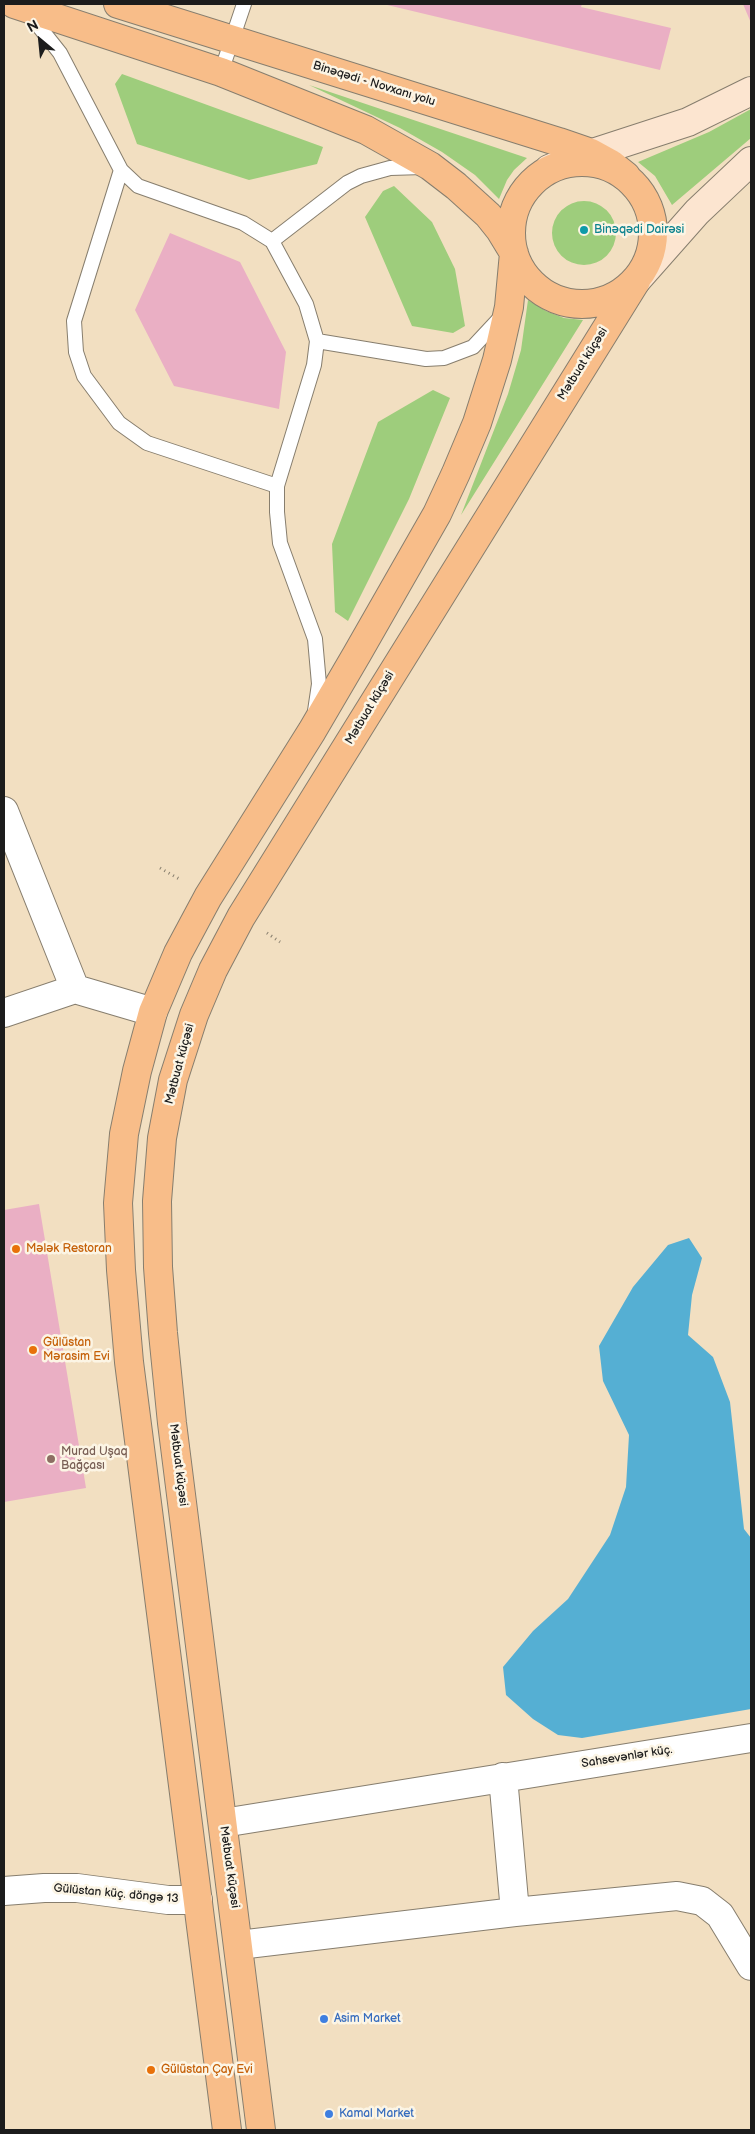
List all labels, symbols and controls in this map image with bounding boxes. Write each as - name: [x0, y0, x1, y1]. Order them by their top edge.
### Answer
- north arrow: [15, 15, 65, 65]
- text: N: [24, 16, 41, 36]
- street label: Binəqədi - Novxanı yolu: [311, 59, 437, 109]
- place label: Binəqədi Dairəsi: [594, 223, 684, 237]
- marker: Binəqədi Dairəsi: [578, 224, 590, 236]
- street label: Mətbuat küçəsi: [555, 325, 611, 403]
- street label: Mətbuat küçəsi: [342, 669, 398, 747]
- street label: Mətbuat küçəsi: [162, 1022, 198, 1106]
- place label: Mələk Restoran: [26, 1242, 112, 1256]
- marker: Mələk Restoran: [10, 1243, 22, 1255]
- place label: Gülüstan Mərasim Evi: [43, 1336, 110, 1364]
- marker: Gülüstan Mərasim Evi: [27, 1344, 39, 1356]
- street label: Mətbuat küçəsi: [166, 1423, 190, 1507]
- place label: Murad Uşaq Bağçası: [61, 1445, 128, 1473]
- marker: Murad Uşaq Bağçası: [45, 1453, 57, 1465]
- street label: Sahsevənlər küç.: [580, 1743, 674, 1771]
- street label: Mətbuat küçəsi: [216, 1825, 242, 1909]
- street label: Gülüstan küç. döngə 13: [53, 1881, 179, 1907]
- place label: Asim Market: [334, 2012, 401, 2026]
- marker: Asim Market: [318, 2013, 330, 2025]
- place label: Gülüstan Çay Evi: [161, 2063, 253, 2077]
- marker: Gülüstan Çay Evi: [145, 2064, 157, 2076]
- place label: Kamal Market: [339, 2107, 414, 2121]
- marker: Kamal Market: [323, 2108, 335, 2120]

